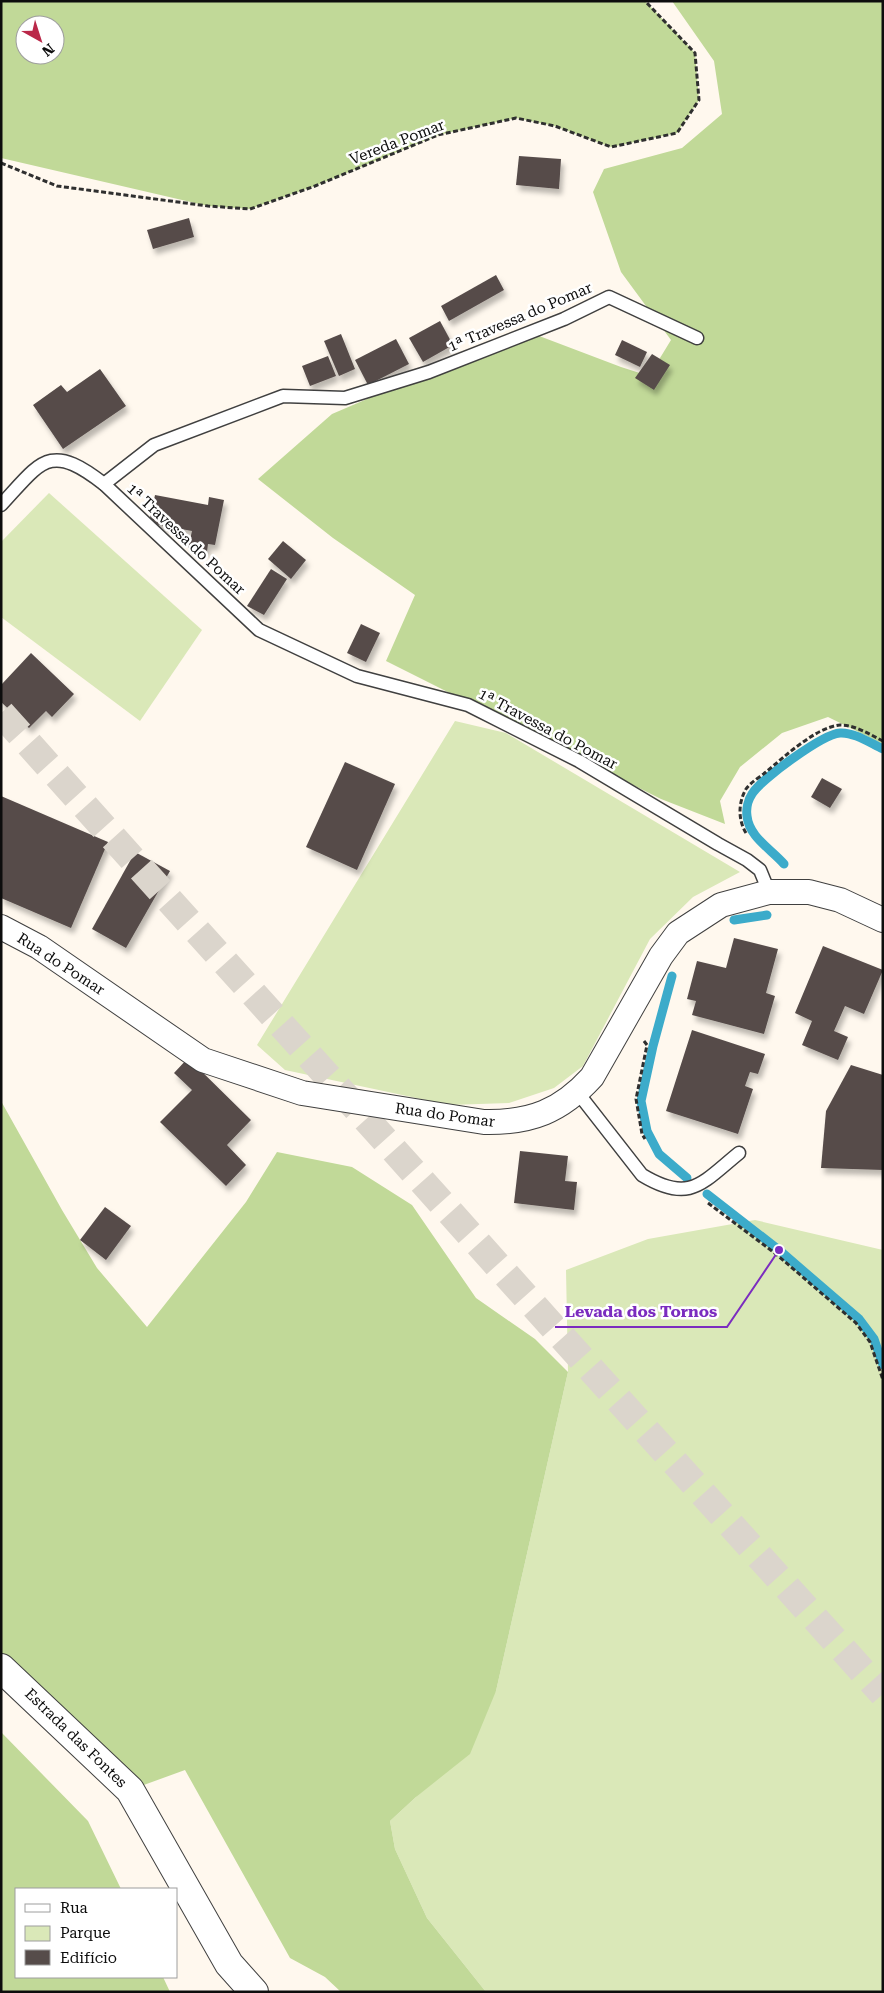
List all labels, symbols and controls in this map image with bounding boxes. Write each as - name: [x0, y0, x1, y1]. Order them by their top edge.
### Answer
- north arrow: [15, 15, 65, 65]
- text: N: [39, 40, 57, 60]
- street label: Vereda Pomar: [347, 116, 447, 168]
- street label: 1ª Travessa do Pomar: [445, 278, 595, 356]
- street label: 1ª Travessa do Pomar: [123, 480, 249, 598]
- street label: 1ª Travessa do Pomar: [475, 685, 621, 773]
- street label: Rua do Pomar: [14, 929, 108, 999]
- street label: Rua do Pomar: [394, 1099, 496, 1131]
- callout: Levada dos Tornos: [555, 1296, 727, 1327]
- text: Levada dos Tornos: [565, 1302, 717, 1321]
- street label: Estrada das Fontes: [21, 1685, 131, 1791]
- legend: [15, 1888, 178, 1978]
- text: Rua: [60, 1899, 88, 1917]
- text: Parque: [60, 1924, 111, 1942]
- text: Edifício: [60, 1949, 117, 1967]

